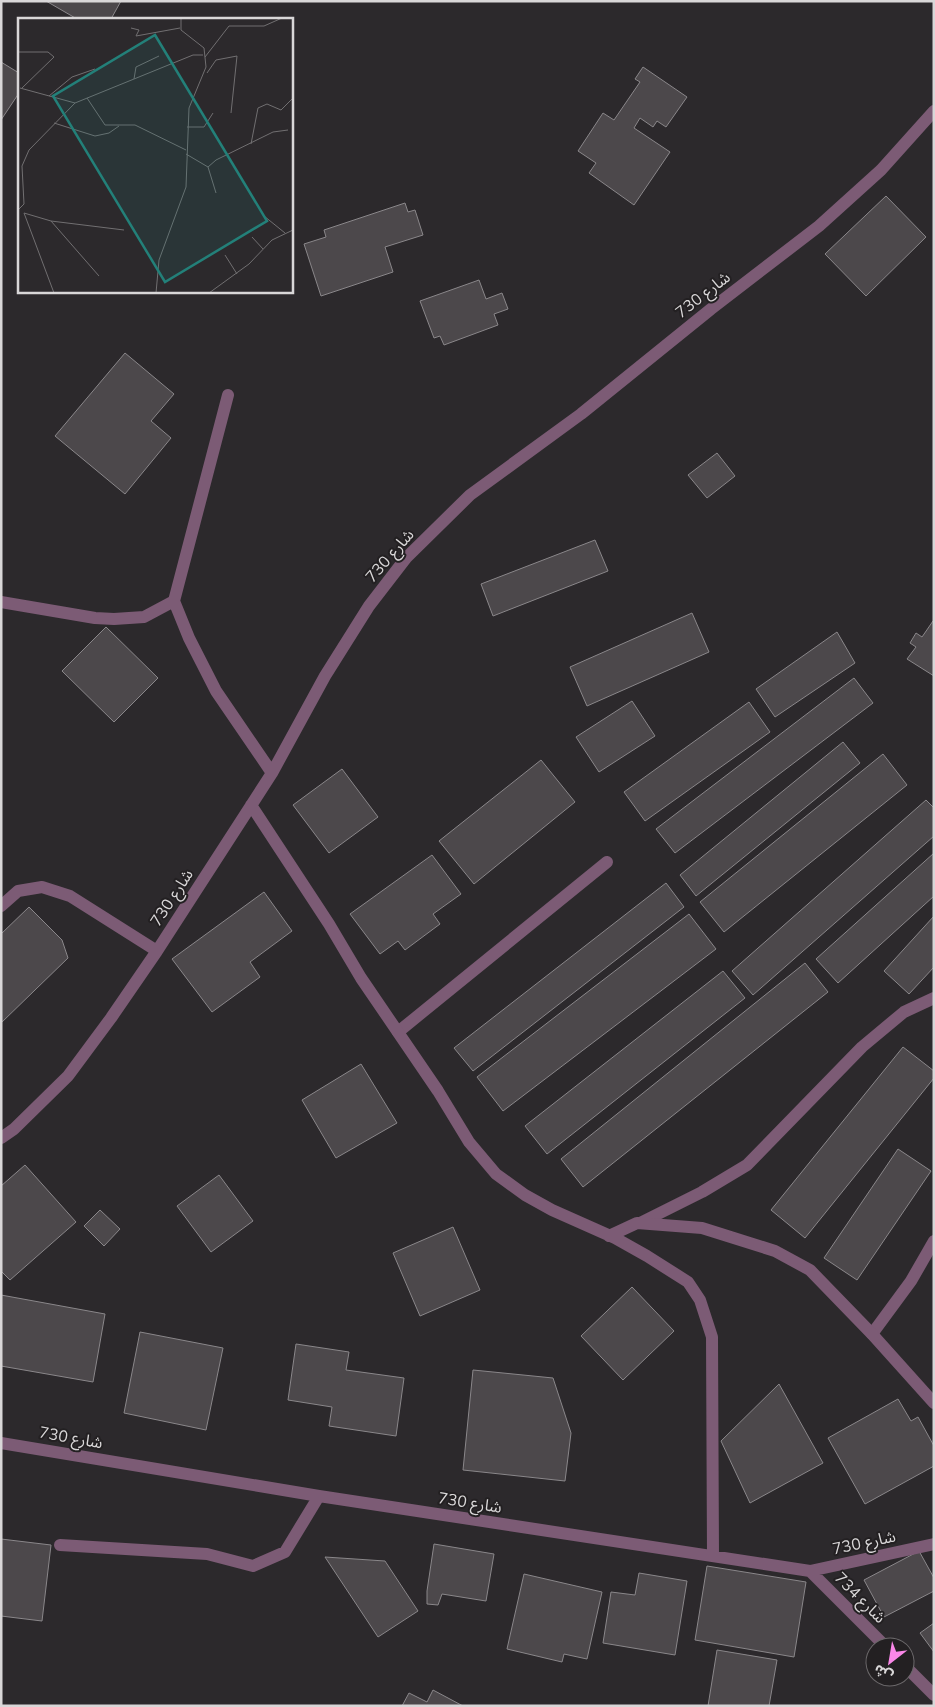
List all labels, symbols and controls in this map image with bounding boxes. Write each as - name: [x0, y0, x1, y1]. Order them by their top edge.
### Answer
- inset map: [18, 18, 292, 292]
- street label: شارع 730: [671, 267, 736, 324]
- street label: شارع 730: [361, 525, 420, 588]
- street label: شارع 730: [145, 865, 200, 931]
- street label: شارع 730: [37, 1422, 104, 1455]
- street label: شارع 730: [436, 1487, 503, 1520]
- street label: شارع 730: [830, 1526, 898, 1561]
- street label: شارع 734: [829, 1568, 890, 1629]
- north arrow: [865, 1637, 915, 1687]
- text: ش: [870, 1660, 897, 1686]

